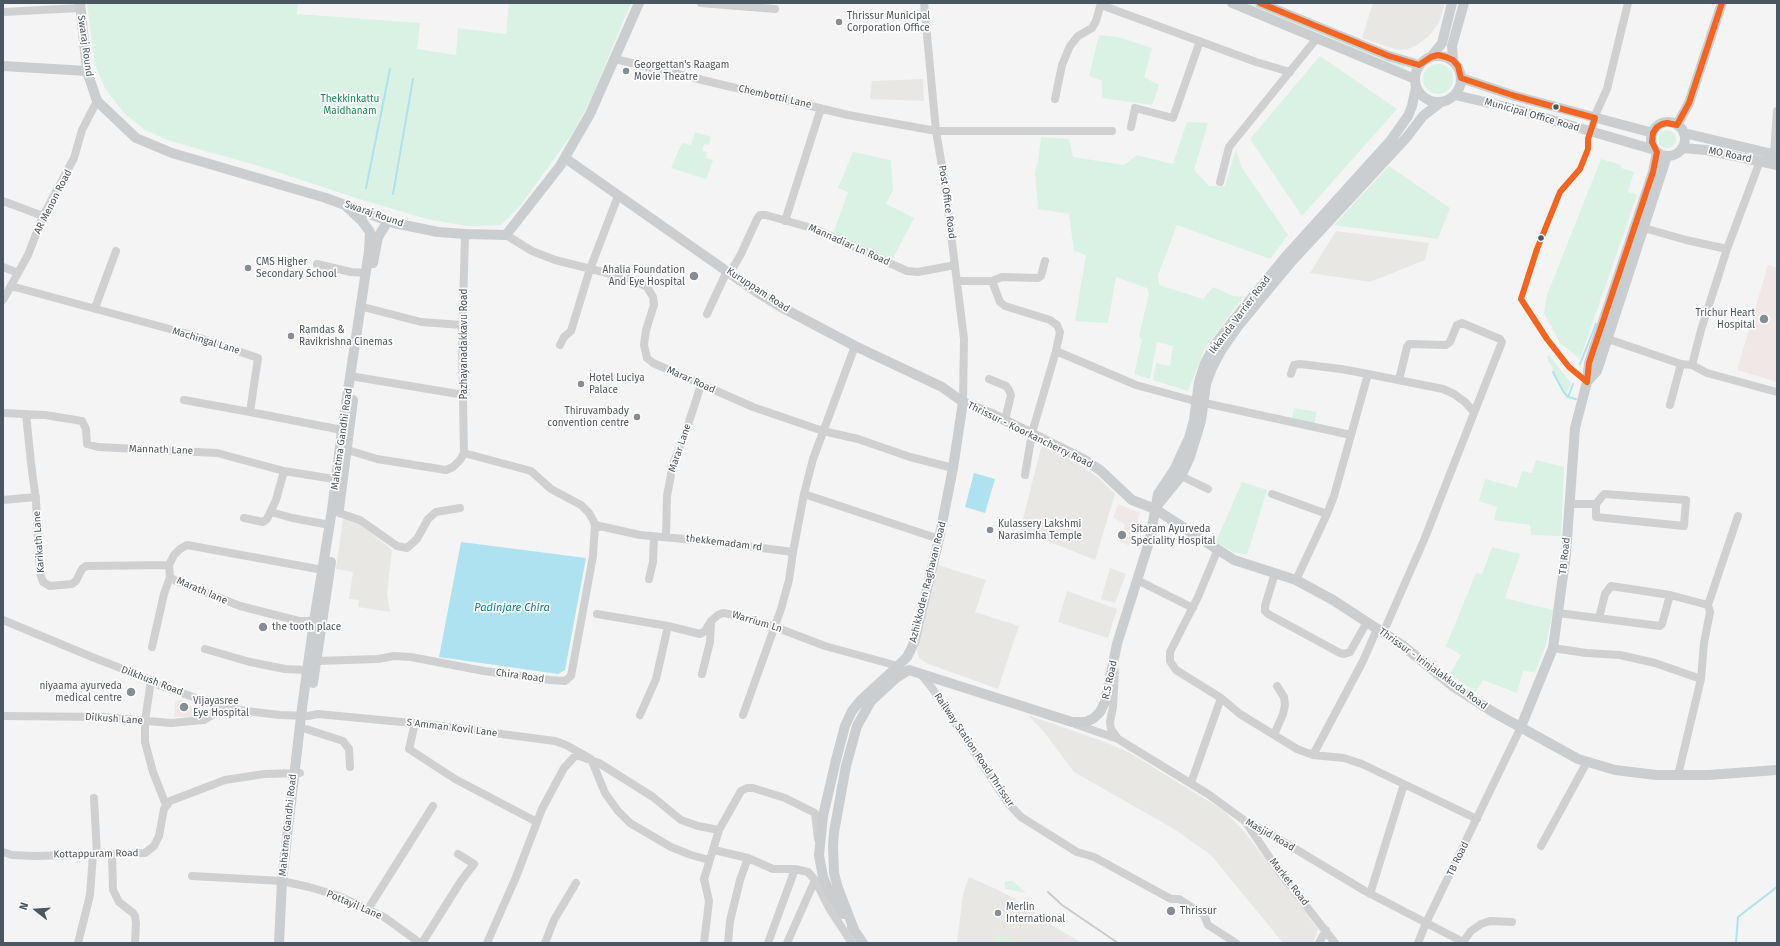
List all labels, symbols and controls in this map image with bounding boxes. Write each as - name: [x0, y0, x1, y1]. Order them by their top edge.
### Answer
- place label: Thrissur Municipal Corporation Office: [847, 10, 930, 34]
- street label: Swaraj Round: [75, 15, 95, 77]
- marker: Thrissur Municipal Corporation Office: [834, 17, 844, 27]
- place label: Georgettan's Raagam Movie Theatre: [634, 59, 729, 82]
- marker: Georgettan's Raagam Movie Theatre: [621, 66, 631, 76]
- street label: Chembottil Lane: [737, 83, 813, 111]
- park label: Thekkinkattu Maidhanam: [321, 93, 379, 116]
- street label: Municipal Office Road: [1483, 96, 1581, 134]
- unlabelled marker: [1551, 102, 1561, 112]
- street label: MO Roard: [1707, 145, 1753, 165]
- street label: Post Office Road: [936, 165, 958, 239]
- street label: AR Menon Road: [32, 168, 74, 236]
- street label: Swaraj Round: [343, 198, 405, 230]
- street label: Mannadiar Ln Road: [807, 222, 891, 268]
- unlabelled marker: [1536, 233, 1546, 243]
- place label: CMS Higher Secondary School: [256, 256, 337, 280]
- marker: CMS Higher Secondary School: [243, 263, 253, 273]
- place label: Ahalia Foundation And Eye Hospital: [603, 264, 685, 288]
- street label: Kuruppam Road: [724, 265, 792, 315]
- marker: Ahalia Foundation And Eye Hospital: [688, 270, 700, 282]
- street label: Ikkanda Varrier Road: [1207, 274, 1273, 356]
- street label: Pazhayanadakkavu Road: [458, 289, 470, 399]
- place label: Trichur Heart Hospital: [1695, 307, 1755, 330]
- marker: Trichur Heart Hospital: [1758, 313, 1770, 325]
- place label: Ramdas & Ravikrishna Cinemas: [299, 324, 393, 348]
- street label: Machingal Lane: [171, 325, 241, 357]
- marker: Ramdas & Ravikrishna Cinemas: [286, 331, 296, 341]
- street label: Marar Road: [665, 364, 717, 396]
- place label: Hotel Luciya Palace: [589, 372, 645, 396]
- marker: Hotel Luciya Palace: [576, 379, 586, 389]
- street label: Mahatma Gandhi Road: [329, 387, 355, 491]
- street label: Thrissur - Koorkancherry Road: [965, 399, 1095, 471]
- place label: Thiruvambady convention centre: [547, 405, 629, 428]
- marker: Thiruvambady convention centre: [632, 412, 642, 422]
- street label: Marar Lane: [666, 422, 694, 474]
- street label: Mannath Lane: [129, 443, 193, 457]
- street label: Karikath Lane: [31, 511, 47, 573]
- place label: Kulassery Lakshmi Narasimha Temple: [998, 518, 1082, 542]
- street label: Azhikkoden Raghavan Road: [907, 520, 949, 644]
- place label: Sitaram Ayurveda Speciality Hospital: [1131, 523, 1216, 546]
- marker: Kulassery Lakshmi Narasimha Temple: [985, 525, 995, 535]
- marker: Sitaram Ayurveda Speciality Hospital: [1116, 529, 1128, 541]
- street label: thekkemadam rd: [685, 532, 763, 554]
- street label: TB Road: [1557, 537, 1573, 575]
- street label: Marath lane: [175, 575, 229, 607]
- water label: Padinjare Chira: [474, 601, 550, 615]
- street label: Warrium Ln: [731, 609, 783, 635]
- marker: the tooth place: [257, 621, 269, 633]
- place label: the tooth place: [272, 621, 341, 633]
- street label: Thrissur - Irinjalakkuda Road: [1376, 626, 1490, 712]
- street label: R.S Road: [1100, 659, 1120, 701]
- street label: Dilkhush Road: [119, 664, 185, 698]
- street label: Chira Road: [495, 667, 545, 685]
- place label: niyaama ayurveda medical centre: [39, 680, 122, 704]
- marker: niyaama ayurveda medical centre: [125, 686, 137, 698]
- street label: Railway Station Road Thrissur: [931, 691, 1017, 809]
- place label: Vijayasree Eye Hospital: [193, 695, 249, 718]
- marker: Vijayasree Eye Hospital: [178, 701, 190, 713]
- street label: Dilkush Lane: [85, 711, 143, 727]
- street label: S Amman Kovil Lane: [406, 716, 498, 740]
- street label: Mahatma Gandhi Road: [277, 773, 299, 877]
- street label: Masjid Road: [1243, 816, 1297, 854]
- street label: TB Road: [1445, 840, 1471, 878]
- street label: Kottappuram Road: [53, 847, 139, 861]
- street label: Market Road: [1267, 856, 1311, 908]
- street label: Pottayil Lane: [325, 888, 383, 922]
- north arrow: [16, 890, 56, 930]
- text: N: [17, 901, 31, 912]
- place label: Merlin International: [1006, 901, 1065, 924]
- marker: Thrissur: [1165, 905, 1177, 917]
- place label: Thrissur: [1180, 905, 1217, 917]
- marker: Merlin International: [993, 908, 1003, 918]

